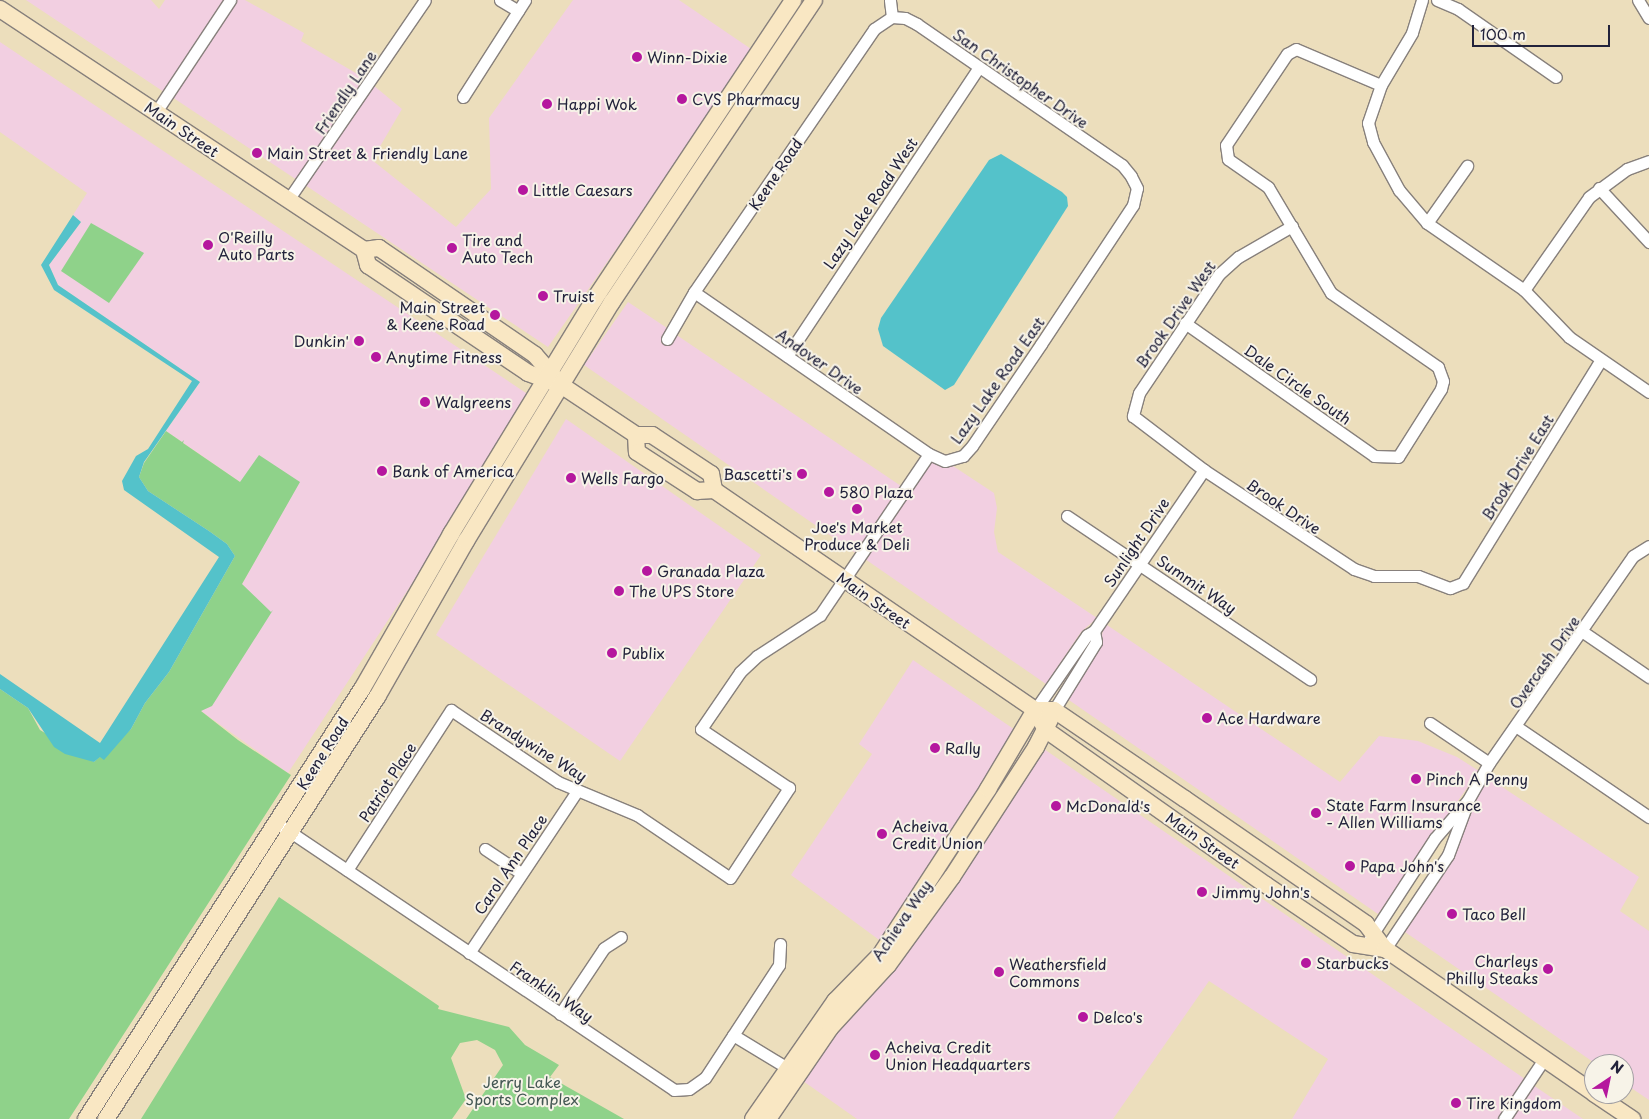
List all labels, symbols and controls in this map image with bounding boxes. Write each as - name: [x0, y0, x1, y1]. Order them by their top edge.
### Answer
- scale bar: [1474, 15, 1612, 47]
- text: 100 m: [1480, 22, 1526, 45]
- street label: San Christopher Drive: [950, 25, 1092, 131]
- street label: Friendly Lane: [310, 47, 380, 137]
- place label: Winn-Dixie: [647, 48, 727, 66]
- marker: Winn-Dixie: [631, 51, 643, 63]
- place label: CVS Pharmacy: [692, 90, 802, 108]
- marker: CVS Pharmacy: [676, 93, 688, 105]
- place label: Happi Wok: [557, 95, 637, 113]
- street label: Main Street: [141, 98, 223, 160]
- marker: Happi Wok: [541, 98, 553, 110]
- street label: Keene Road: [744, 134, 806, 214]
- street label: Lazy Lake Road West: [819, 134, 921, 272]
- place label: Main Street & Friendly Lane: [267, 144, 471, 162]
- marker: Main Street & Friendly Lane: [251, 147, 263, 159]
- place label: Little Caesars: [533, 181, 633, 199]
- marker: Little Caesars: [517, 184, 529, 196]
- place label: O'Reilly Auto Parts: [218, 227, 296, 262]
- place label: Tire and Auto Tech: [462, 230, 533, 265]
- marker: O'Reilly Auto Parts: [202, 239, 214, 251]
- marker: Tire and Auto Tech: [446, 242, 458, 254]
- street label: Brook Drive West: [1131, 257, 1219, 371]
- place label: Truist: [553, 287, 594, 305]
- marker: Truist: [537, 290, 549, 302]
- place label: Main Street & Keene Road: [385, 297, 485, 332]
- marker: Main Street & Keene Road: [489, 309, 501, 321]
- street label: Lazy Lake Road East: [947, 313, 1047, 447]
- street label: Andover Drive: [773, 324, 867, 398]
- place label: Dunkin': [294, 332, 349, 350]
- marker: Dunkin': [353, 335, 365, 347]
- street label: Dale Circle South: [1240, 340, 1356, 428]
- place label: Anytime Fitness: [386, 348, 501, 366]
- marker: Anytime Fitness: [370, 351, 382, 363]
- place label: Walgreens: [435, 393, 511, 411]
- marker: Walgreens: [419, 396, 431, 408]
- street label: Brook Drive East: [1477, 410, 1557, 524]
- place label: Bank of America: [392, 462, 514, 480]
- marker: Bank of America: [376, 465, 388, 477]
- place label: Bascetti's: [723, 465, 792, 483]
- marker: Bascetti's: [796, 468, 808, 480]
- place label: Wells Fargo: [581, 469, 665, 487]
- marker: Wells Fargo: [565, 472, 577, 484]
- street label: Brook Drive: [1243, 474, 1325, 538]
- place label: 580 Plaza: [839, 483, 913, 501]
- marker: 580 Plaza: [823, 486, 835, 498]
- street label: Sunlight Drive: [1100, 494, 1172, 590]
- marker: Joe's Market Produce & Deli: [851, 503, 863, 515]
- place label: Joe's Market Produce & Deli: [804, 517, 910, 552]
- street label: Summit Way: [1153, 551, 1241, 617]
- place label: Granada Plaza: [657, 562, 764, 580]
- marker: Granada Plaza: [641, 565, 653, 577]
- street label: Main Street: [834, 568, 914, 632]
- place label: The UPS Store: [629, 582, 734, 600]
- marker: The UPS Store: [613, 585, 625, 597]
- street label: Overcash Drive: [1505, 612, 1583, 712]
- place label: Publix: [622, 644, 665, 662]
- marker: Publix: [606, 647, 618, 659]
- street label: Brandywine Way: [477, 705, 591, 785]
- place label: Ace Hardware: [1217, 709, 1321, 727]
- marker: Ace Hardware: [1201, 712, 1213, 724]
- street label: Keene Road: [292, 713, 352, 793]
- street label: Patriot Place: [355, 739, 419, 825]
- place label: Rally: [945, 739, 981, 757]
- marker: Rally: [929, 742, 941, 754]
- place label: Pinch A Penny: [1426, 770, 1529, 788]
- marker: Pinch A Penny: [1410, 773, 1422, 785]
- place label: State Farm Insurance - Allen Williams: [1326, 795, 1483, 830]
- place label: McDonald's: [1066, 797, 1150, 815]
- marker: McDonald's: [1050, 800, 1062, 812]
- marker: State Farm Insurance - Allen Williams: [1310, 807, 1322, 819]
- street label: Main Street: [1163, 808, 1243, 872]
- street label: Carol Ann Place: [470, 810, 550, 918]
- place label: Acheiva Credit Union: [892, 816, 984, 851]
- marker: Acheiva Credit Union: [876, 828, 888, 840]
- place label: Papa John's: [1360, 857, 1445, 875]
- marker: Papa John's: [1344, 860, 1356, 872]
- street label: Achieva Way: [867, 876, 935, 964]
- place label: Jimmy John's: [1212, 883, 1310, 901]
- marker: Jimmy John's: [1196, 886, 1208, 898]
- place label: Taco Bell: [1462, 905, 1528, 923]
- marker: Taco Bell: [1446, 908, 1458, 920]
- place label: Charleys Philly Steaks: [1446, 951, 1538, 986]
- place label: Weathersfield Commons: [1009, 954, 1107, 989]
- place label: Starbucks: [1316, 954, 1389, 972]
- street label: Franklin Way: [507, 956, 597, 1026]
- marker: Starbucks: [1300, 957, 1312, 969]
- marker: Charleys Philly Steaks: [1542, 963, 1554, 975]
- marker: Weathersfield Commons: [993, 966, 1005, 978]
- place label: Delco's: [1093, 1008, 1143, 1026]
- marker: Delco's: [1077, 1011, 1089, 1023]
- place label: Acheiva Credit Union Headquarters: [885, 1037, 1031, 1072]
- marker: Acheiva Credit Union Headquarters: [869, 1049, 881, 1061]
- north arrow: [1584, 1054, 1634, 1104]
- text: N: [1607, 1055, 1628, 1079]
- park label: Jerry Lake Sports Complex: [465, 1072, 579, 1107]
- place label: Tire Kingdom: [1466, 1094, 1561, 1112]
- marker: Tire Kingdom: [1450, 1097, 1462, 1109]

